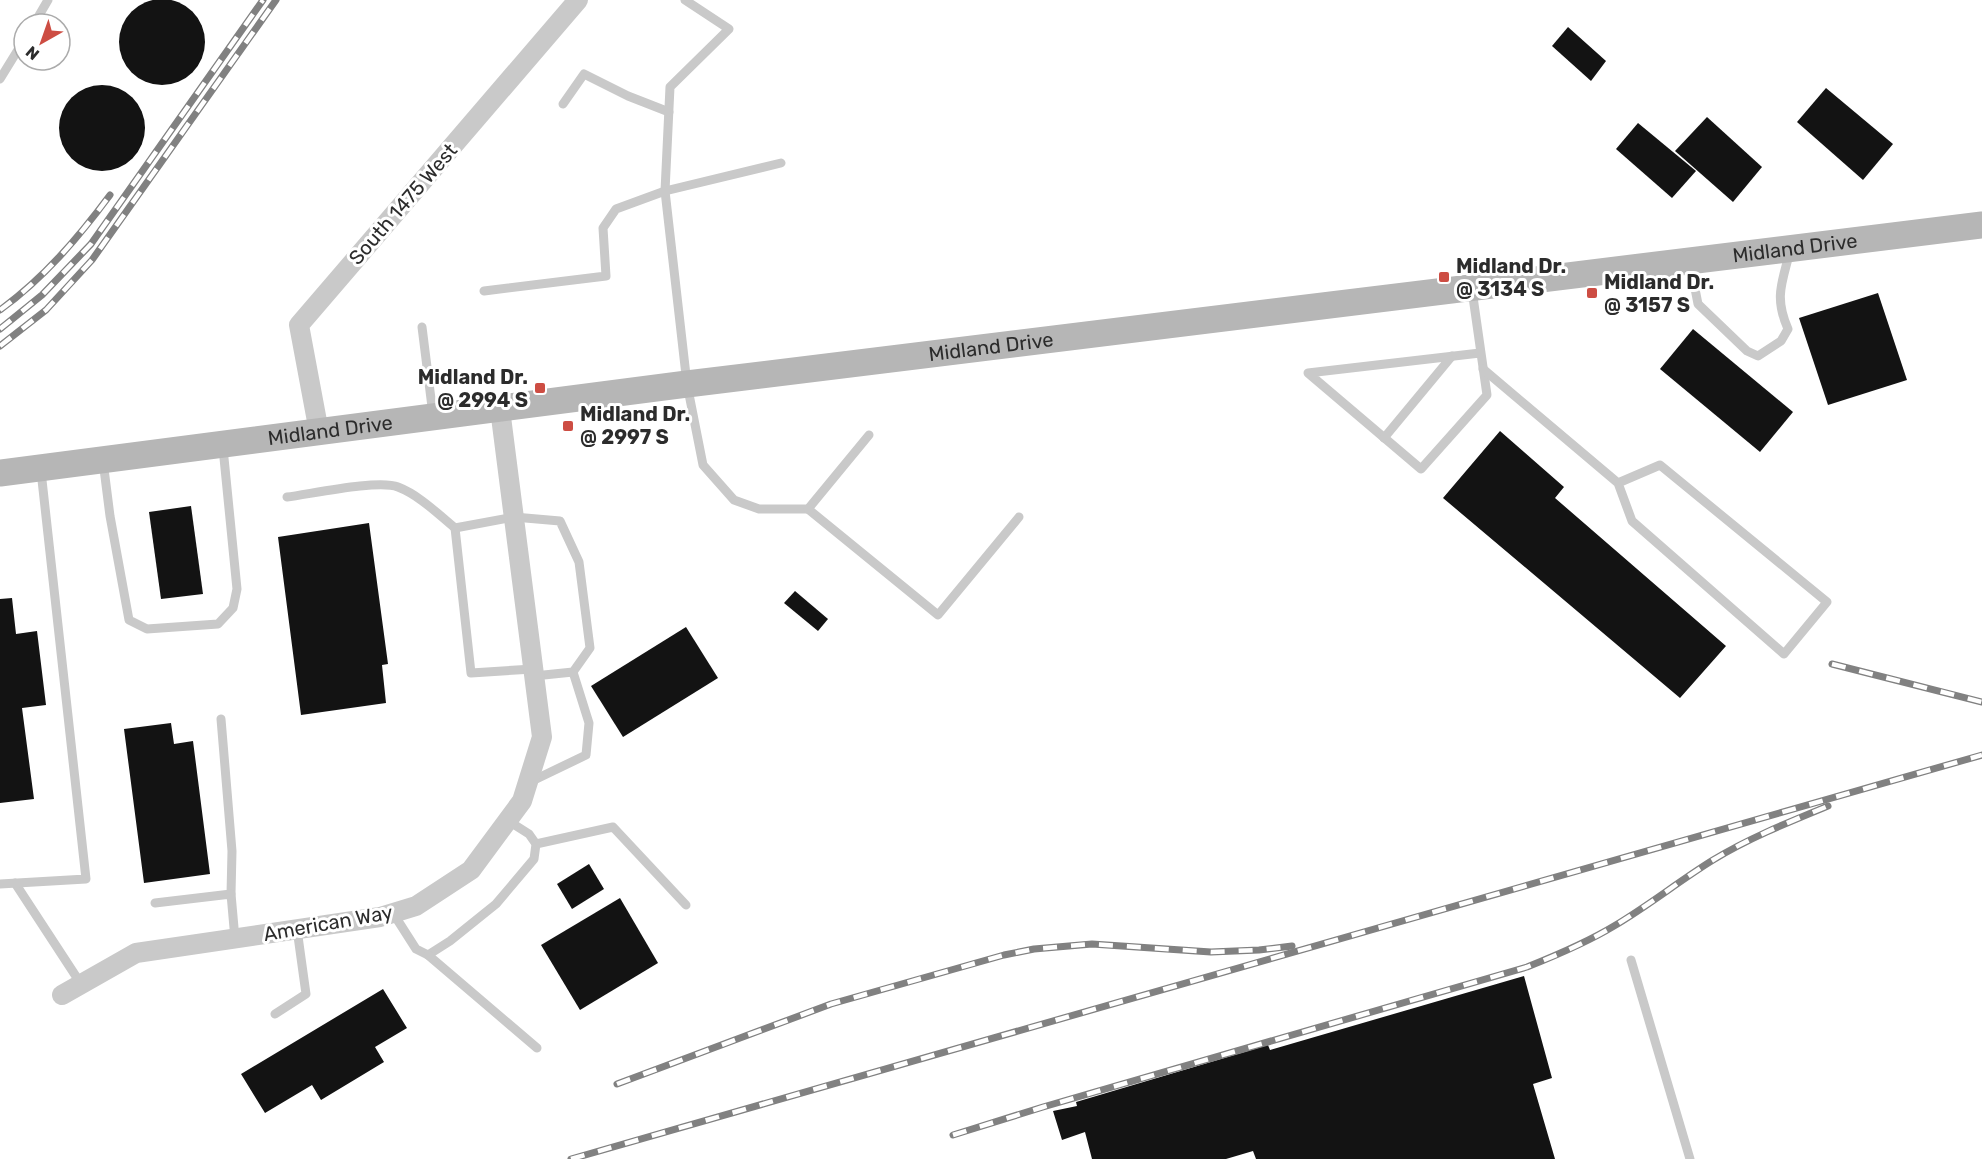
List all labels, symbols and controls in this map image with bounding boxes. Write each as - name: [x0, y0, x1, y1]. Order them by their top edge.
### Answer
- north arrow: [12, 12, 72, 72]
- text: N: [22, 42, 43, 64]
- street label: South 1475 West: [344, 138, 462, 270]
- street label: Midland Drive: [1731, 228, 1859, 268]
- place label: Midland Dr. @ 3134 S: [1456, 254, 1566, 301]
- marker: Midland Dr. @ 3134 S: [1437, 270, 1451, 284]
- place label: Midland Dr. @ 3157 S: [1604, 270, 1714, 317]
- marker: Midland Dr. @ 3157 S: [1585, 286, 1599, 300]
- street label: Midland Drive: [927, 327, 1055, 366]
- place label: Midland Dr. @ 2994 S: [418, 365, 528, 412]
- marker: Midland Dr. @ 2994 S: [533, 381, 547, 395]
- place label: Midland Dr. @ 2997 S: [580, 402, 690, 449]
- street label: Midland Drive: [266, 410, 394, 450]
- marker: Midland Dr. @ 2997 S: [561, 419, 575, 433]
- street label: American Way: [261, 900, 395, 946]

